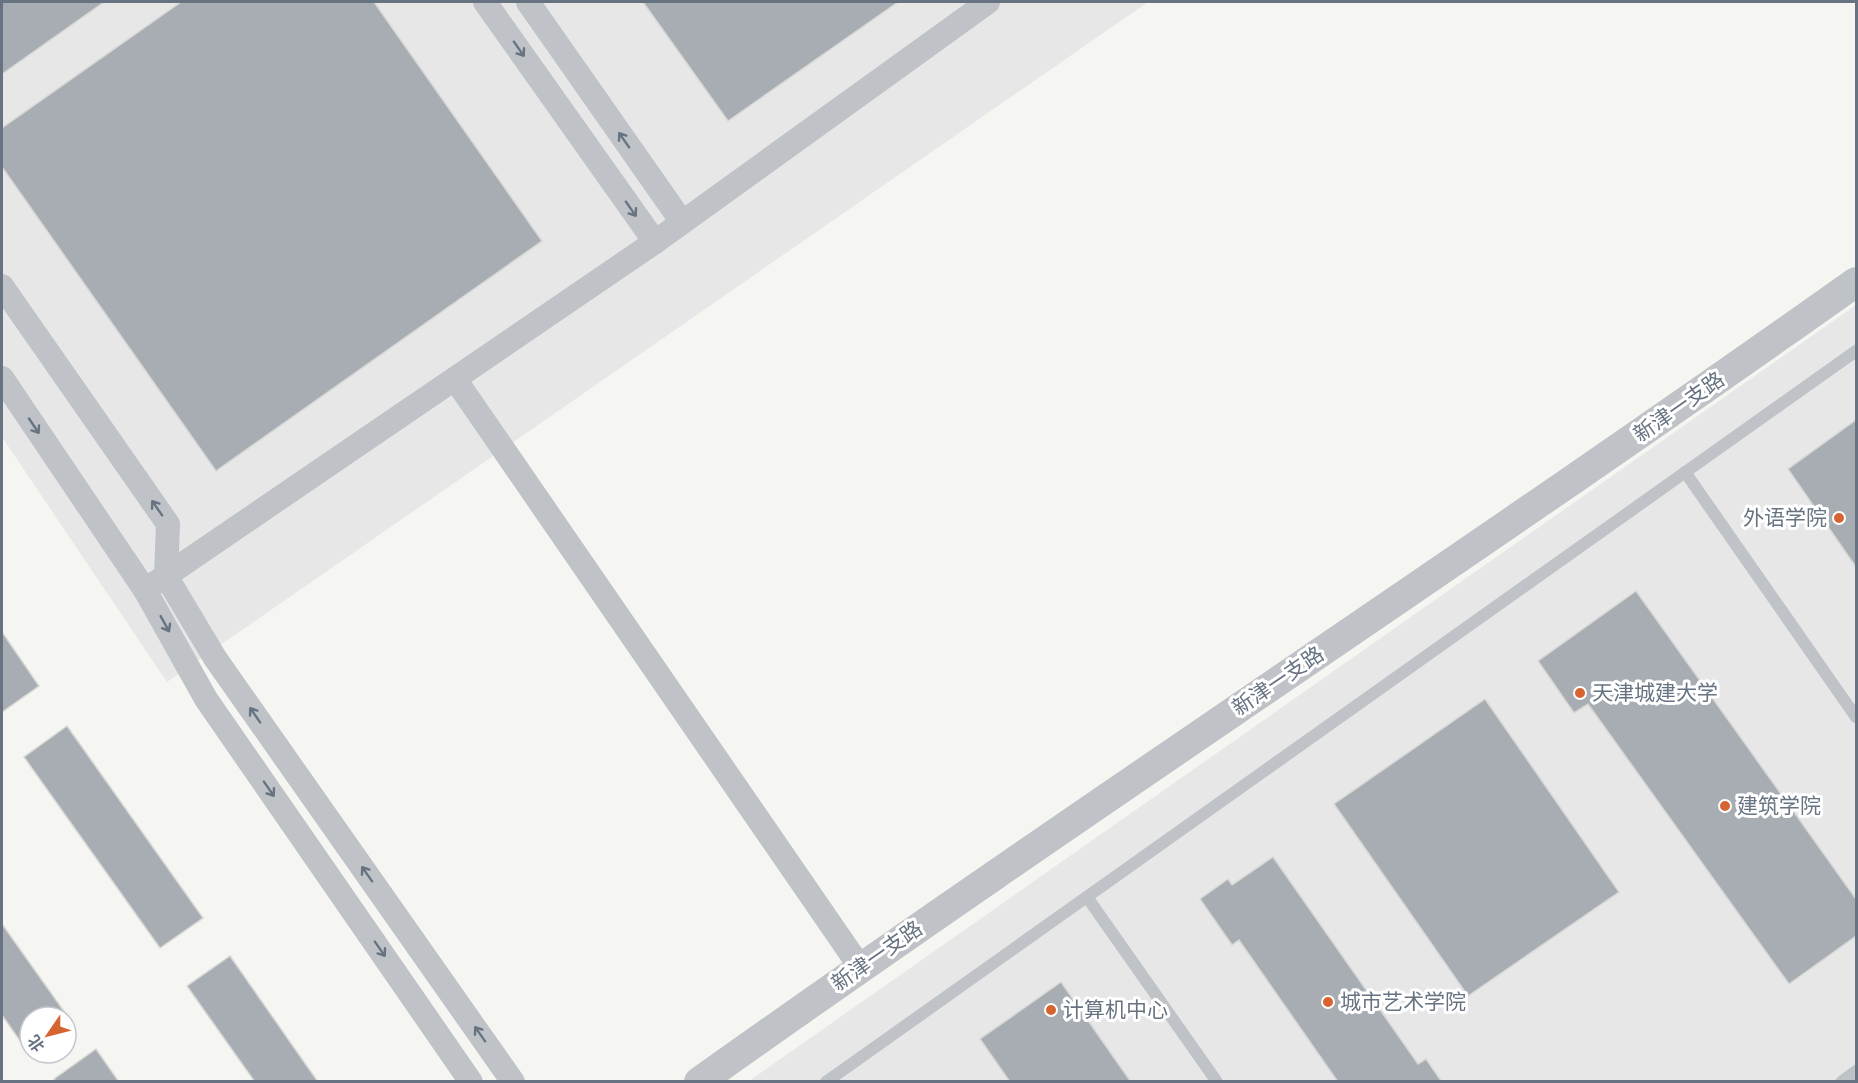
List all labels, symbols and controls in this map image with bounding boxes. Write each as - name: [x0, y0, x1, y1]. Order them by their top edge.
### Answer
- one-way arrow: [513, 41, 525, 57]
- one-way arrow: [618, 132, 630, 149]
- one-way arrow: [625, 200, 637, 216]
- street label: 新津一支路: [1629, 367, 1729, 447]
- one-way arrow: [28, 417, 40, 434]
- one-way arrow: [151, 500, 163, 516]
- place label: 外语学院: [1743, 506, 1827, 530]
- marker: 外语学院: [1832, 511, 1846, 525]
- one-way arrow: [159, 615, 171, 632]
- street label: 新津一支路: [1228, 642, 1328, 720]
- place label: 天津城建大学: [1592, 681, 1718, 705]
- marker: 天津城建大学: [1573, 686, 1587, 700]
- one-way arrow: [249, 707, 261, 723]
- one-way arrow: [263, 780, 275, 796]
- place label: 建筑学院: [1737, 794, 1821, 818]
- marker: 建筑学院: [1718, 799, 1732, 813]
- one-way arrow: [361, 867, 373, 883]
- street label: 新津一支路: [827, 916, 927, 996]
- one-way arrow: [374, 940, 386, 957]
- place label: 城市艺术学院: [1340, 990, 1466, 1014]
- marker: 城市艺术学院: [1321, 995, 1335, 1009]
- place label: 计算机中心: [1063, 998, 1168, 1022]
- marker: 计算机中心: [1044, 1003, 1058, 1017]
- north arrow: [18, 1005, 78, 1065]
- one-way arrow: [474, 1026, 486, 1042]
- text: 北: [24, 1031, 48, 1055]

